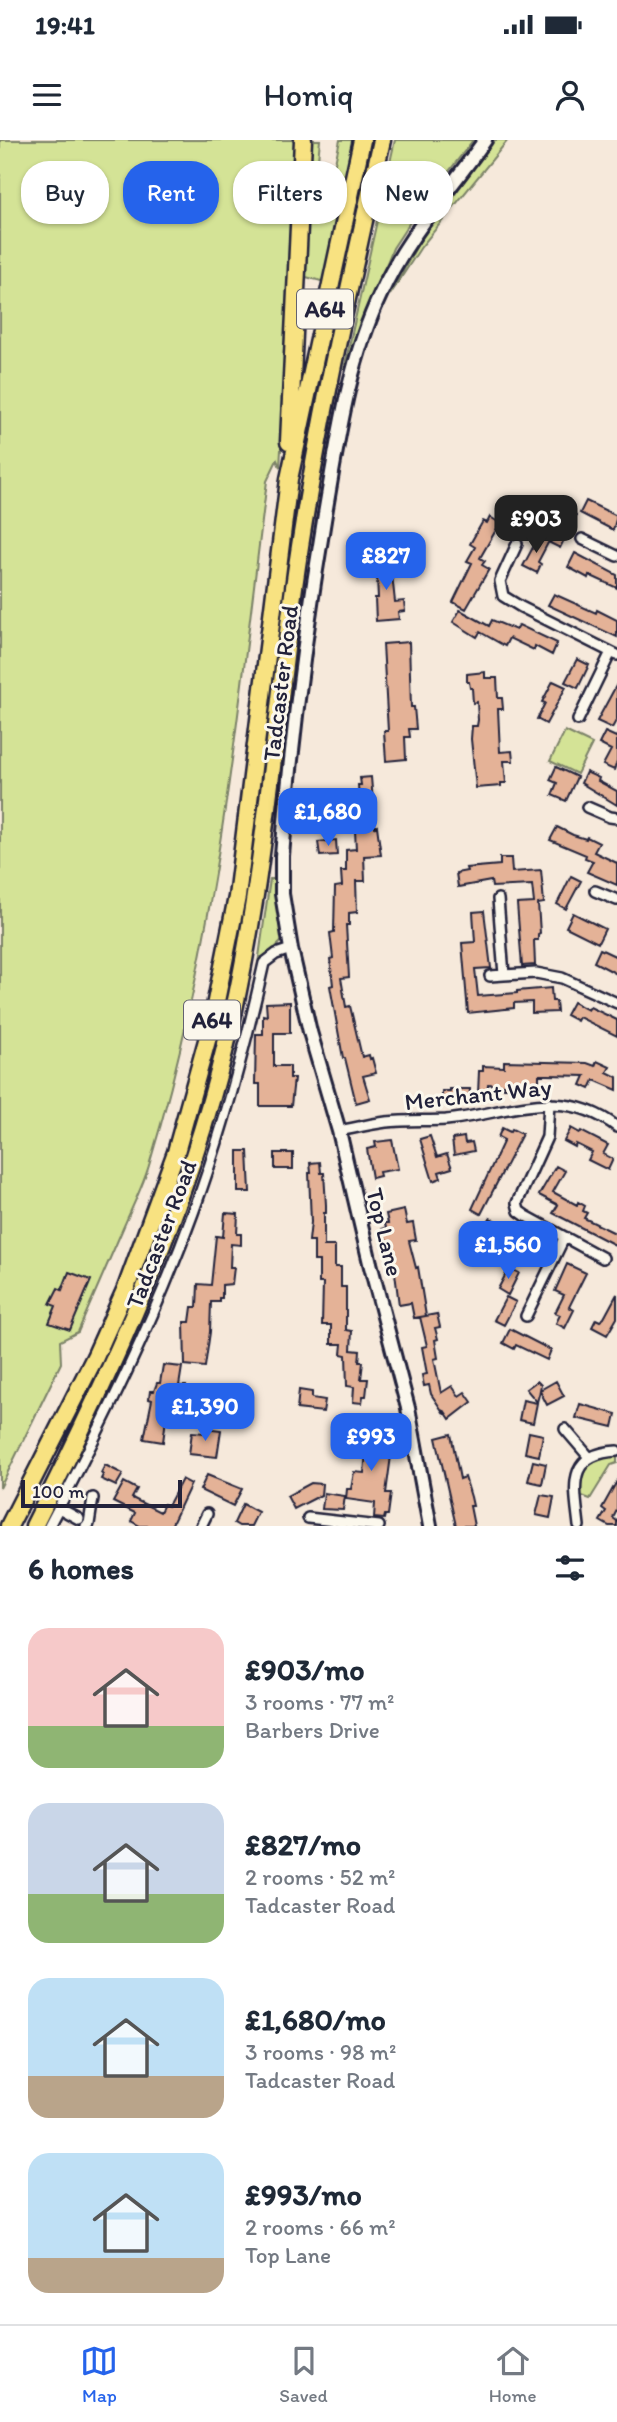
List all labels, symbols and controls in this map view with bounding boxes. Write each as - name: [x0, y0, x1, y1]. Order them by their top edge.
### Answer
- text: 19:41: [35, 9, 95, 41]
- icon: menu: [28, 76, 66, 114]
- text: Homiq: [264, 76, 353, 114]
- icon: person: [551, 76, 589, 114]
- chip: Buy: [21, 161, 109, 224]
- chip: Rent: [123, 161, 219, 224]
- chip: Filters: [233, 161, 347, 224]
- chip: New: [361, 161, 453, 224]
- road number: A64: [297, 290, 353, 328]
- pin: £903: [495, 496, 577, 555]
- text: £903: [510, 504, 562, 532]
- pin: £827: [345, 532, 427, 592]
- text: £827: [362, 541, 410, 569]
- street label: Tadcaster Road: [256, 603, 304, 763]
- pin: £1,680: [271, 788, 385, 848]
- text: £1,680: [294, 797, 362, 825]
- road number: A64: [184, 1000, 240, 1040]
- street label: Merchant Way: [403, 1072, 554, 1116]
- street label: Tadcaster Road: [119, 1156, 203, 1312]
- street label: Top Lane: [360, 1185, 410, 1279]
- pin: £1,560: [451, 1222, 565, 1281]
- text: £1,560: [475, 1230, 541, 1258]
- pin: £1,390: [148, 1384, 262, 1443]
- text: £1,390: [171, 1392, 239, 1420]
- pin: £993: [330, 1414, 412, 1473]
- text: £993: [347, 1422, 395, 1450]
- scale bar: [21, 1477, 182, 1509]
- text: 100 m: [32, 1480, 84, 1503]
- icon: filters: [551, 1549, 589, 1587]
- text: 6 homes: [28, 1550, 134, 1587]
- text: £903/mo: [245, 1651, 365, 1688]
- icon: home: [84, 1656, 168, 1740]
- text: 3 rooms · 77 m²: [245, 1688, 395, 1716]
- text: Barbers Drive: [245, 1716, 380, 1744]
- text: £827/mo: [245, 1826, 361, 1863]
- icon: home: [84, 1831, 168, 1915]
- text: 2 rooms · 52 m²: [245, 1863, 395, 1891]
- text: Tadcaster Road: [245, 1891, 395, 1919]
- text: £1,680/mo: [245, 2001, 386, 2038]
- icon: home: [84, 2006, 168, 2090]
- text: 3 rooms · 98 m²: [245, 2038, 396, 2066]
- text: Tadcaster Road: [245, 2066, 395, 2094]
- text: £993/mo: [245, 2176, 362, 2213]
- icon: home: [84, 2181, 168, 2265]
- text: 2 rooms · 66 m²: [245, 2213, 396, 2241]
- text: Top Lane: [245, 2241, 331, 2269]
- tab: Map: [80, 2342, 118, 2407]
- tab: Saved: [279, 2342, 328, 2407]
- tab: Home: [489, 2342, 537, 2407]

